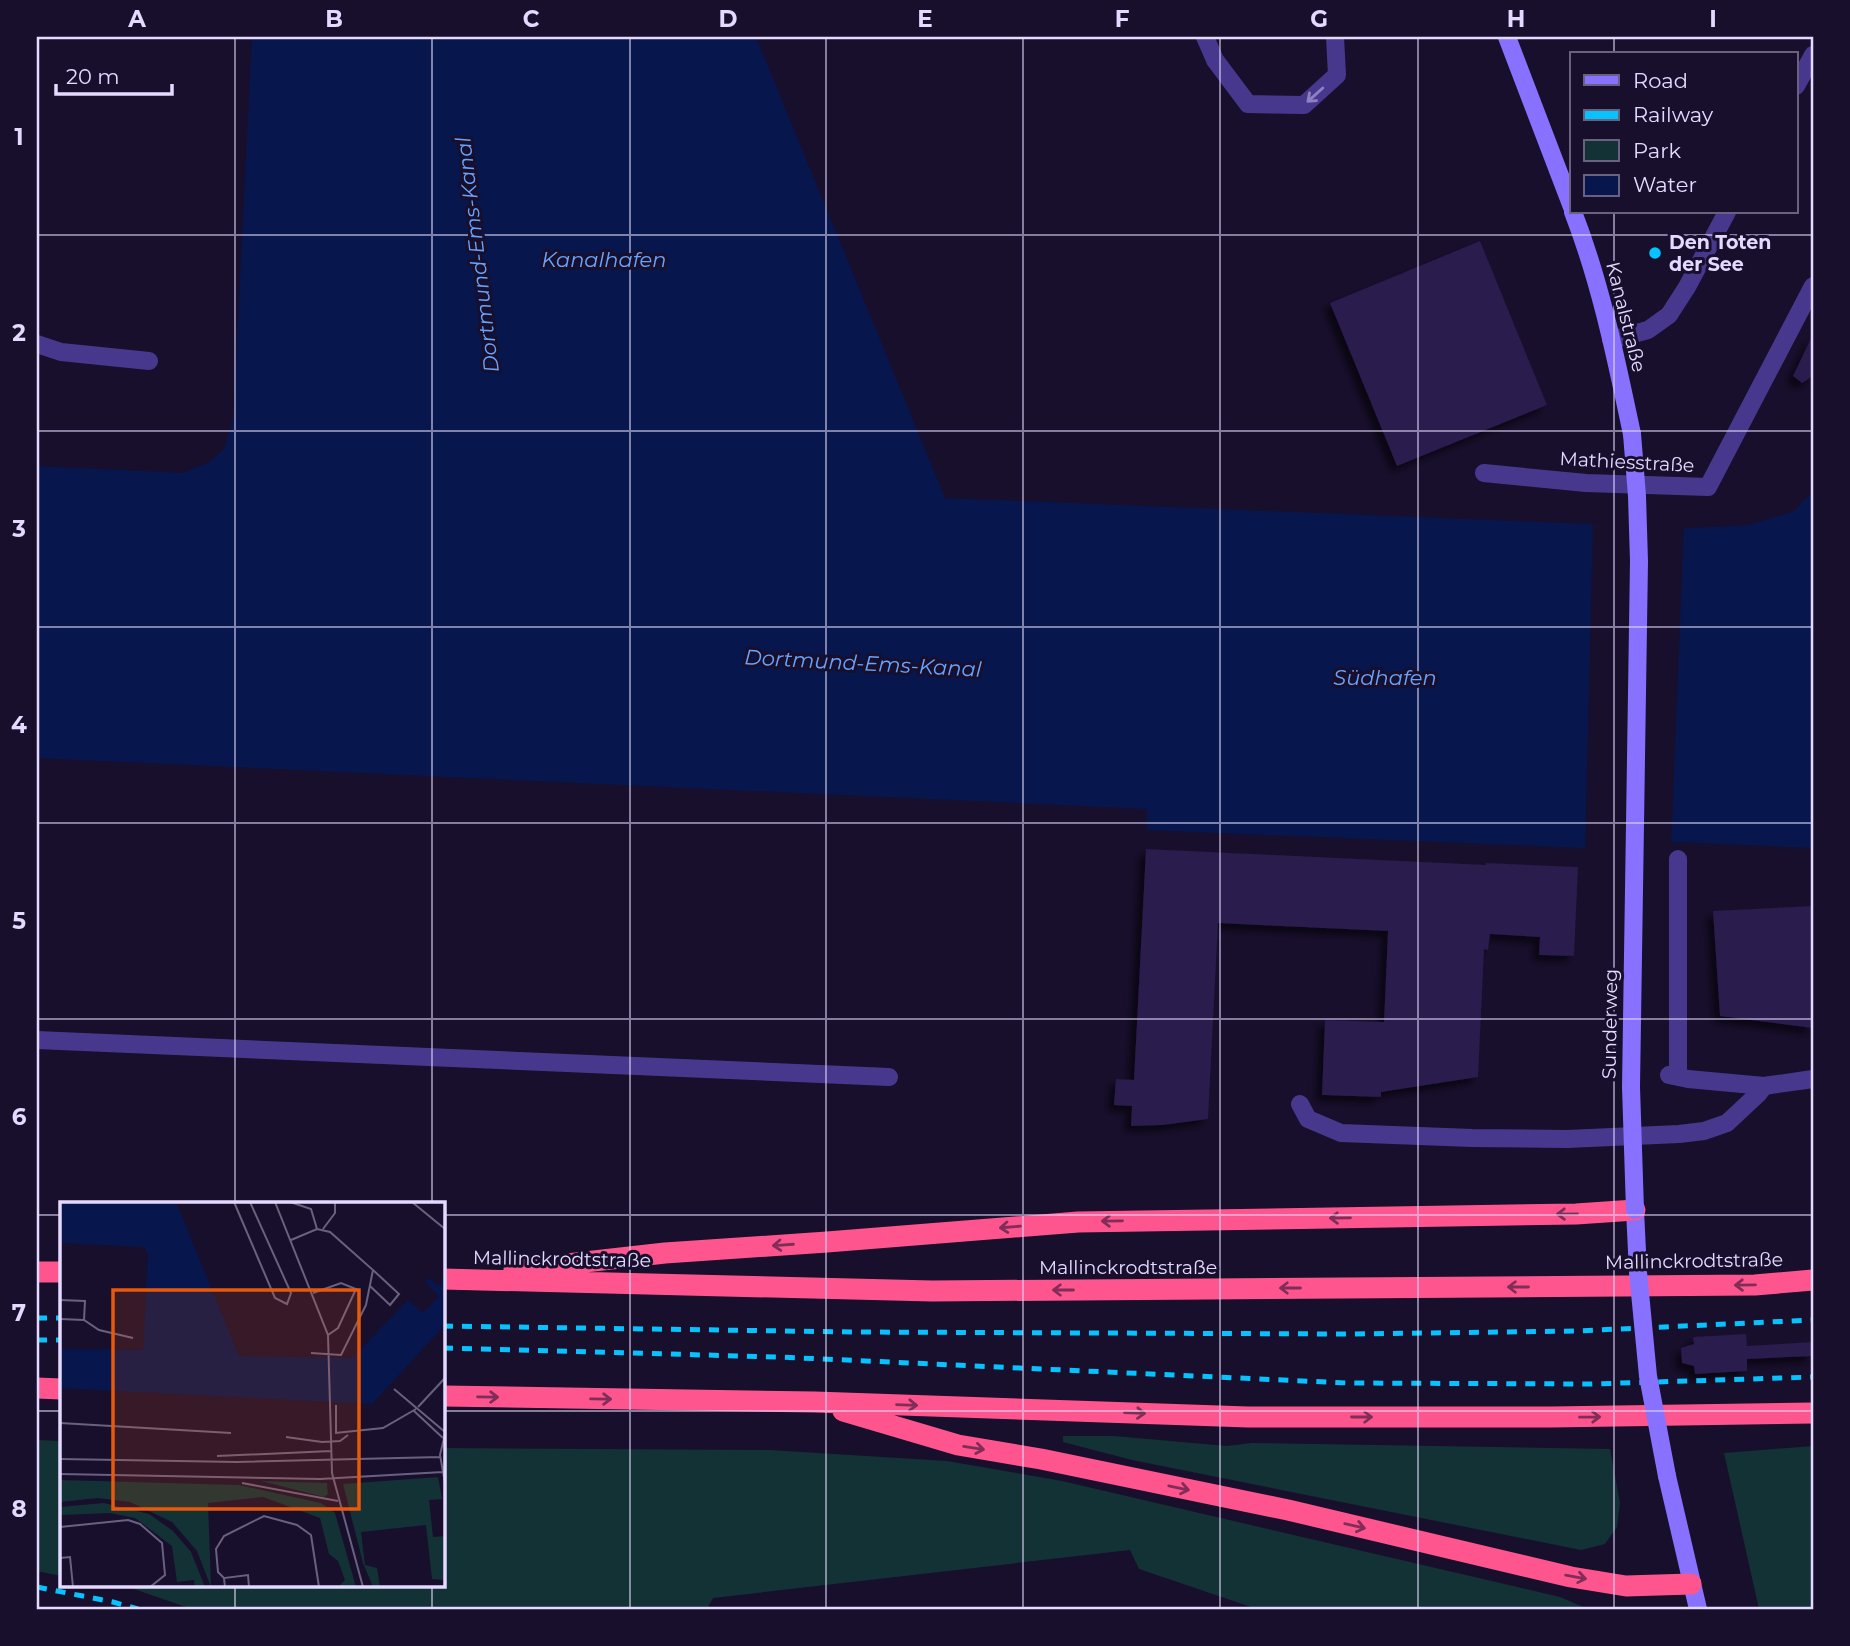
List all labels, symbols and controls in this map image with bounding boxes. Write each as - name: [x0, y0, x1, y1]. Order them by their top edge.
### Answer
- text: A: [127, 5, 146, 33]
- text: B: [325, 5, 343, 33]
- text: C: [523, 5, 540, 33]
- text: D: [719, 5, 738, 33]
- text: E: [917, 5, 933, 33]
- text: F: [1115, 5, 1130, 33]
- text: G: [1310, 5, 1328, 33]
- text: H: [1507, 5, 1525, 33]
- text: I: [1709, 5, 1717, 33]
- scale bar: [56, 52, 172, 96]
- legend: [1570, 52, 1798, 214]
- text: 20 m: [66, 64, 120, 89]
- text: Road: [1633, 68, 1688, 93]
- one-way arrow: [1306, 87, 1324, 103]
- text: Railway: [1633, 102, 1714, 127]
- text: 1: [14, 123, 24, 151]
- water label: Dortmund-Ems-Kanal: [450, 135, 504, 374]
- text: Park: [1633, 138, 1681, 163]
- text: Water: [1633, 172, 1697, 197]
- place label: Den Toten der See: [1669, 231, 1771, 276]
- marker: Den Toten der See: [1647, 245, 1663, 261]
- water label: Kanalhafen: [542, 247, 667, 272]
- street label: Kanalstraße: [1601, 259, 1651, 375]
- text: 2: [12, 319, 26, 347]
- street label: Mathiesstraße: [1559, 447, 1695, 477]
- text: 3: [11, 515, 26, 543]
- water label: Dortmund-Ems-Kanal: [744, 644, 983, 682]
- water label: Südhafen: [1333, 665, 1437, 690]
- text: 4: [11, 711, 27, 739]
- text: 5: [12, 907, 26, 935]
- street label: Sunderweg: [1598, 969, 1622, 1079]
- text: 6: [12, 1103, 27, 1131]
- inset map: [60, 1202, 444, 1586]
- one-way arrow: [1556, 1207, 1579, 1221]
- one-way arrow: [1328, 1211, 1351, 1225]
- one-way arrow: [1101, 1215, 1124, 1228]
- one-way arrow: [999, 1221, 1022, 1234]
- one-way arrow: [772, 1239, 795, 1252]
- street label: Mallinckrodtstraße: [473, 1246, 651, 1272]
- street label: Mallinckrodtstraße: [1605, 1248, 1783, 1274]
- street label: Mallinckrodtstraße: [1039, 1256, 1217, 1279]
- one-way arrow: [1734, 1278, 1757, 1292]
- one-way arrow: [1506, 1280, 1529, 1294]
- one-way arrow: [1279, 1282, 1302, 1295]
- one-way arrow: [1051, 1283, 1074, 1297]
- text: 7: [12, 1299, 26, 1327]
- one-way arrow: [476, 1390, 499, 1404]
- one-way arrow: [590, 1392, 613, 1406]
- one-way arrow: [896, 1399, 919, 1412]
- one-way arrow: [1123, 1406, 1146, 1419]
- one-way arrow: [1350, 1410, 1373, 1424]
- one-way arrow: [1578, 1410, 1601, 1424]
- one-way arrow: [962, 1442, 985, 1455]
- one-way arrow: [1167, 1481, 1190, 1495]
- text: 8: [11, 1495, 27, 1523]
- one-way arrow: [1343, 1520, 1366, 1533]
- one-way arrow: [1565, 1571, 1587, 1584]

